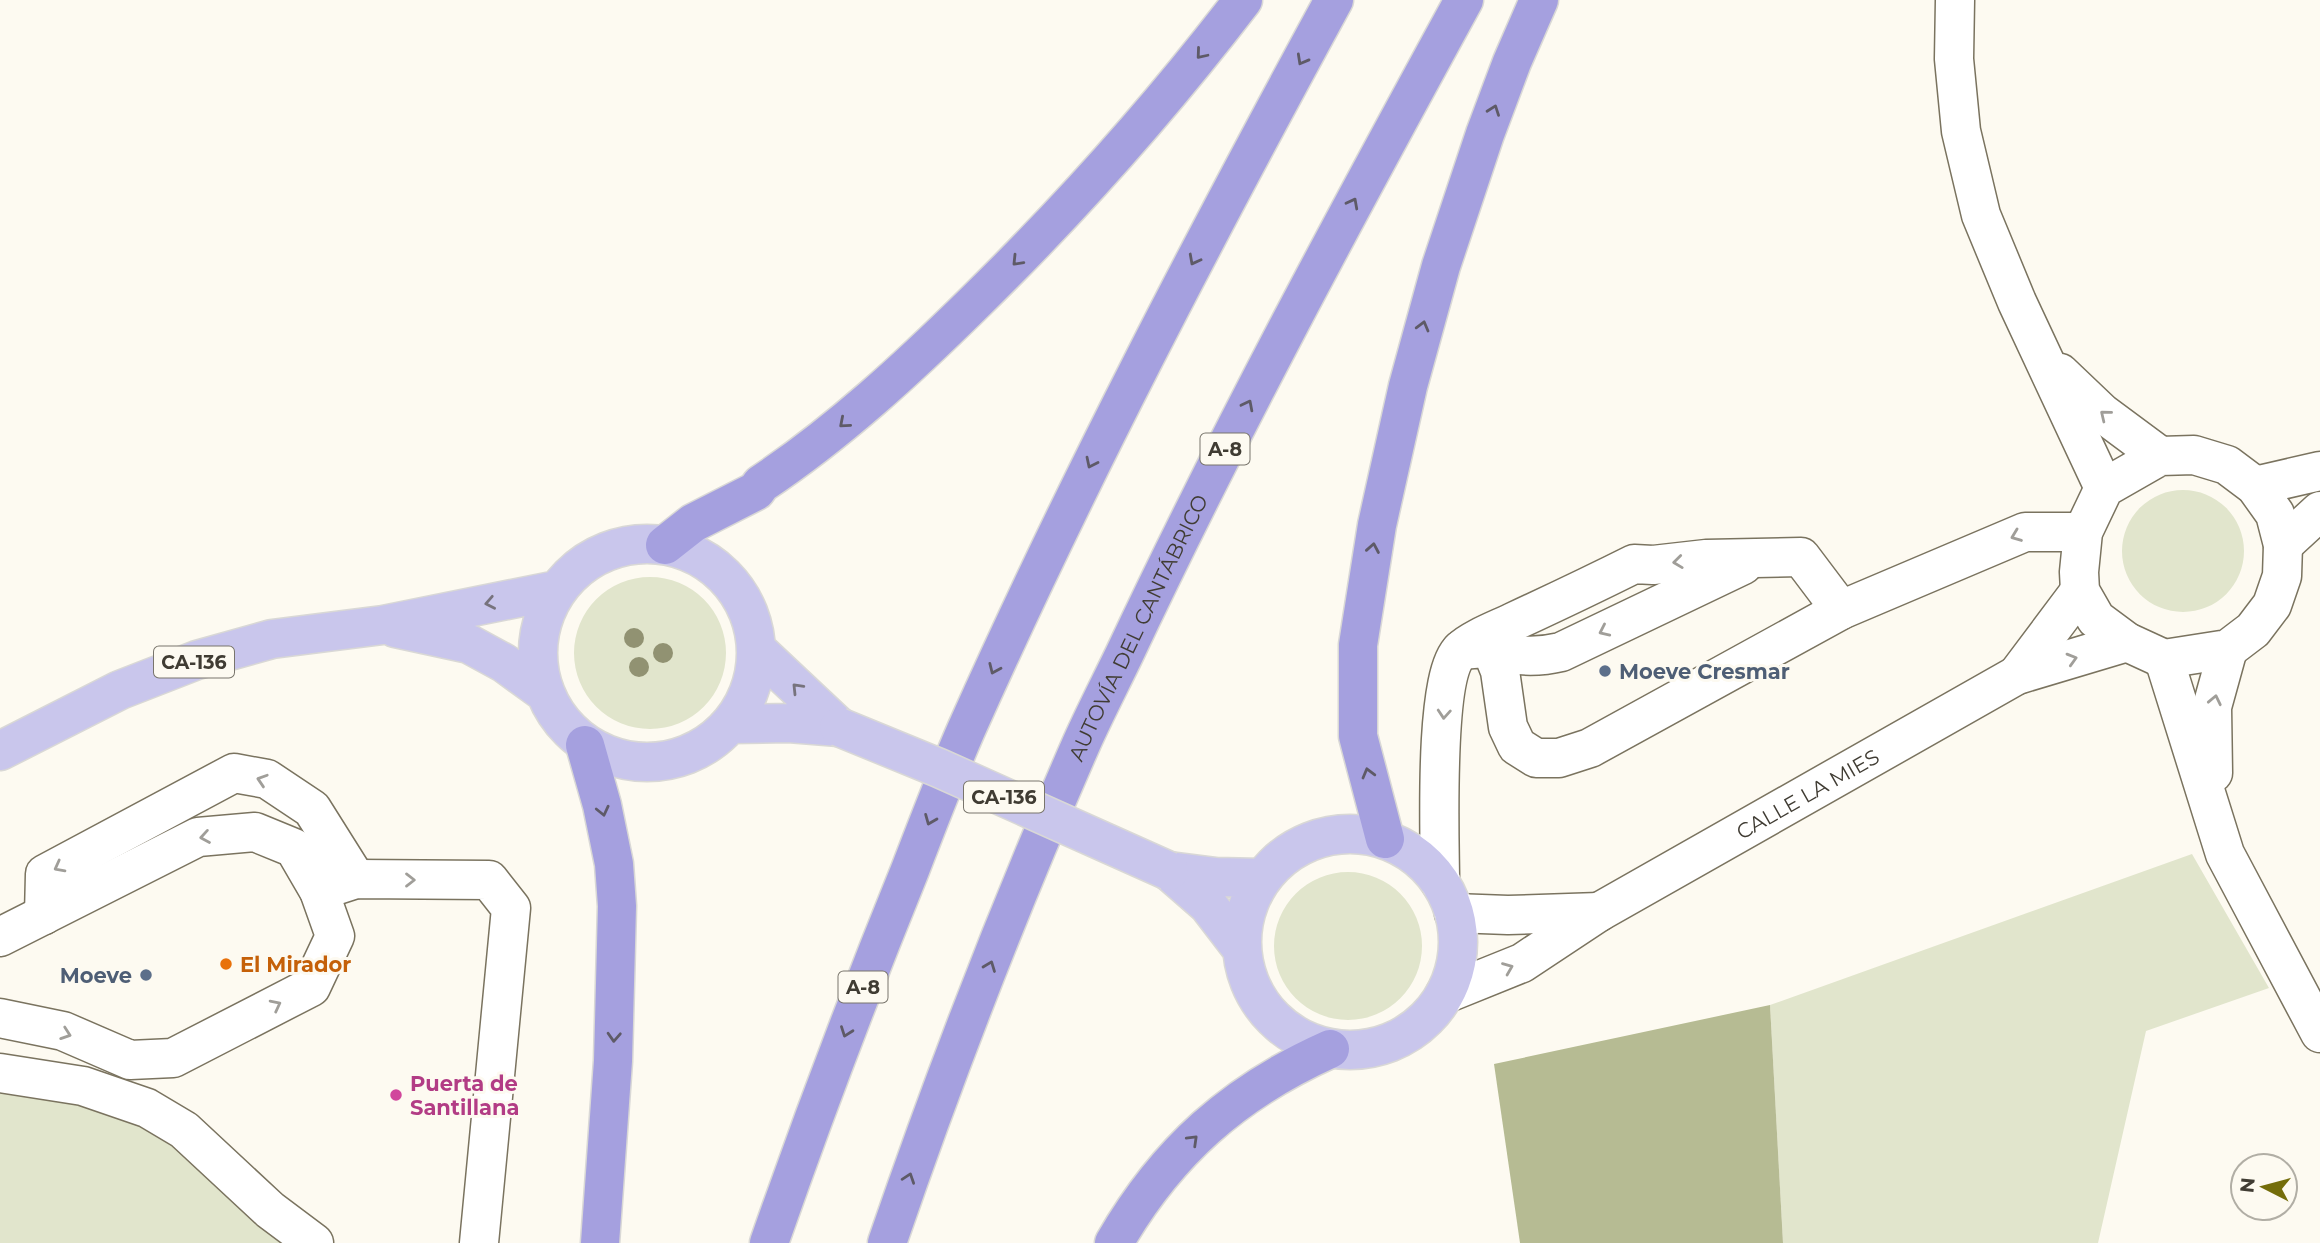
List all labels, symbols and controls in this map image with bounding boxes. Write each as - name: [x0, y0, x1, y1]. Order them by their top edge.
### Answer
- one-way arrow: [1197, 46, 1209, 59]
- one-way arrow: [1296, 53, 1310, 65]
- one-way arrow: [1486, 104, 1500, 116]
- one-way arrow: [1345, 198, 1359, 210]
- one-way arrow: [1013, 252, 1026, 265]
- one-way arrow: [1189, 253, 1203, 266]
- one-way arrow: [1415, 320, 1429, 332]
- one-way arrow: [1239, 400, 1253, 412]
- one-way arrow: [2101, 411, 2114, 423]
- one-way arrow: [839, 414, 852, 427]
- road number: A-8: [1200, 433, 1250, 464]
- one-way arrow: [1086, 456, 1100, 468]
- street label: AUTOVÍA DEL CANTÁBRICO: [1063, 490, 1213, 765]
- one-way arrow: [2010, 528, 2022, 542]
- one-way arrow: [1365, 542, 1380, 554]
- one-way arrow: [1672, 555, 1683, 570]
- one-way arrow: [485, 594, 497, 609]
- one-way arrow: [1599, 623, 1612, 637]
- road number: CA-136: [154, 646, 234, 678]
- one-way arrow: [2066, 652, 2078, 667]
- place label: Moeve Cresmar: [1619, 659, 1790, 684]
- one-way arrow: [988, 662, 1002, 674]
- marker: Moeve Cresmar: [1597, 663, 1613, 679]
- one-way arrow: [793, 683, 806, 696]
- one-way arrow: [2206, 695, 2221, 707]
- one-way arrow: [1437, 709, 1452, 720]
- street label: CALLE LA MIES: [1732, 743, 1883, 844]
- one-way arrow: [1362, 767, 1377, 779]
- one-way arrow: [256, 774, 268, 788]
- road number: CA-136: [964, 782, 1044, 812]
- one-way arrow: [595, 804, 609, 816]
- one-way arrow: [924, 813, 938, 825]
- one-way arrow: [199, 829, 211, 844]
- one-way arrow: [54, 858, 66, 872]
- one-way arrow: [405, 872, 415, 888]
- place label: El Mirador: [240, 952, 351, 977]
- marker: El Mirador: [218, 956, 234, 972]
- one-way arrow: [981, 960, 995, 972]
- place label: Moeve: [60, 963, 132, 988]
- one-way arrow: [1502, 963, 1514, 977]
- marker: Moeve: [138, 967, 154, 983]
- road number: A-8: [838, 972, 888, 1002]
- one-way arrow: [268, 1000, 281, 1014]
- one-way arrow: [60, 1025, 72, 1039]
- one-way arrow: [840, 1025, 854, 1037]
- one-way arrow: [607, 1031, 622, 1042]
- place label: Puerta de Santillana: [410, 1071, 519, 1120]
- marker: Puerta de Santillana: [388, 1087, 404, 1103]
- one-way arrow: [1185, 1135, 1198, 1148]
- north arrow: [2229, 1152, 2299, 1222]
- one-way arrow: [901, 1173, 915, 1185]
- text: N: [2235, 1176, 2260, 1194]

